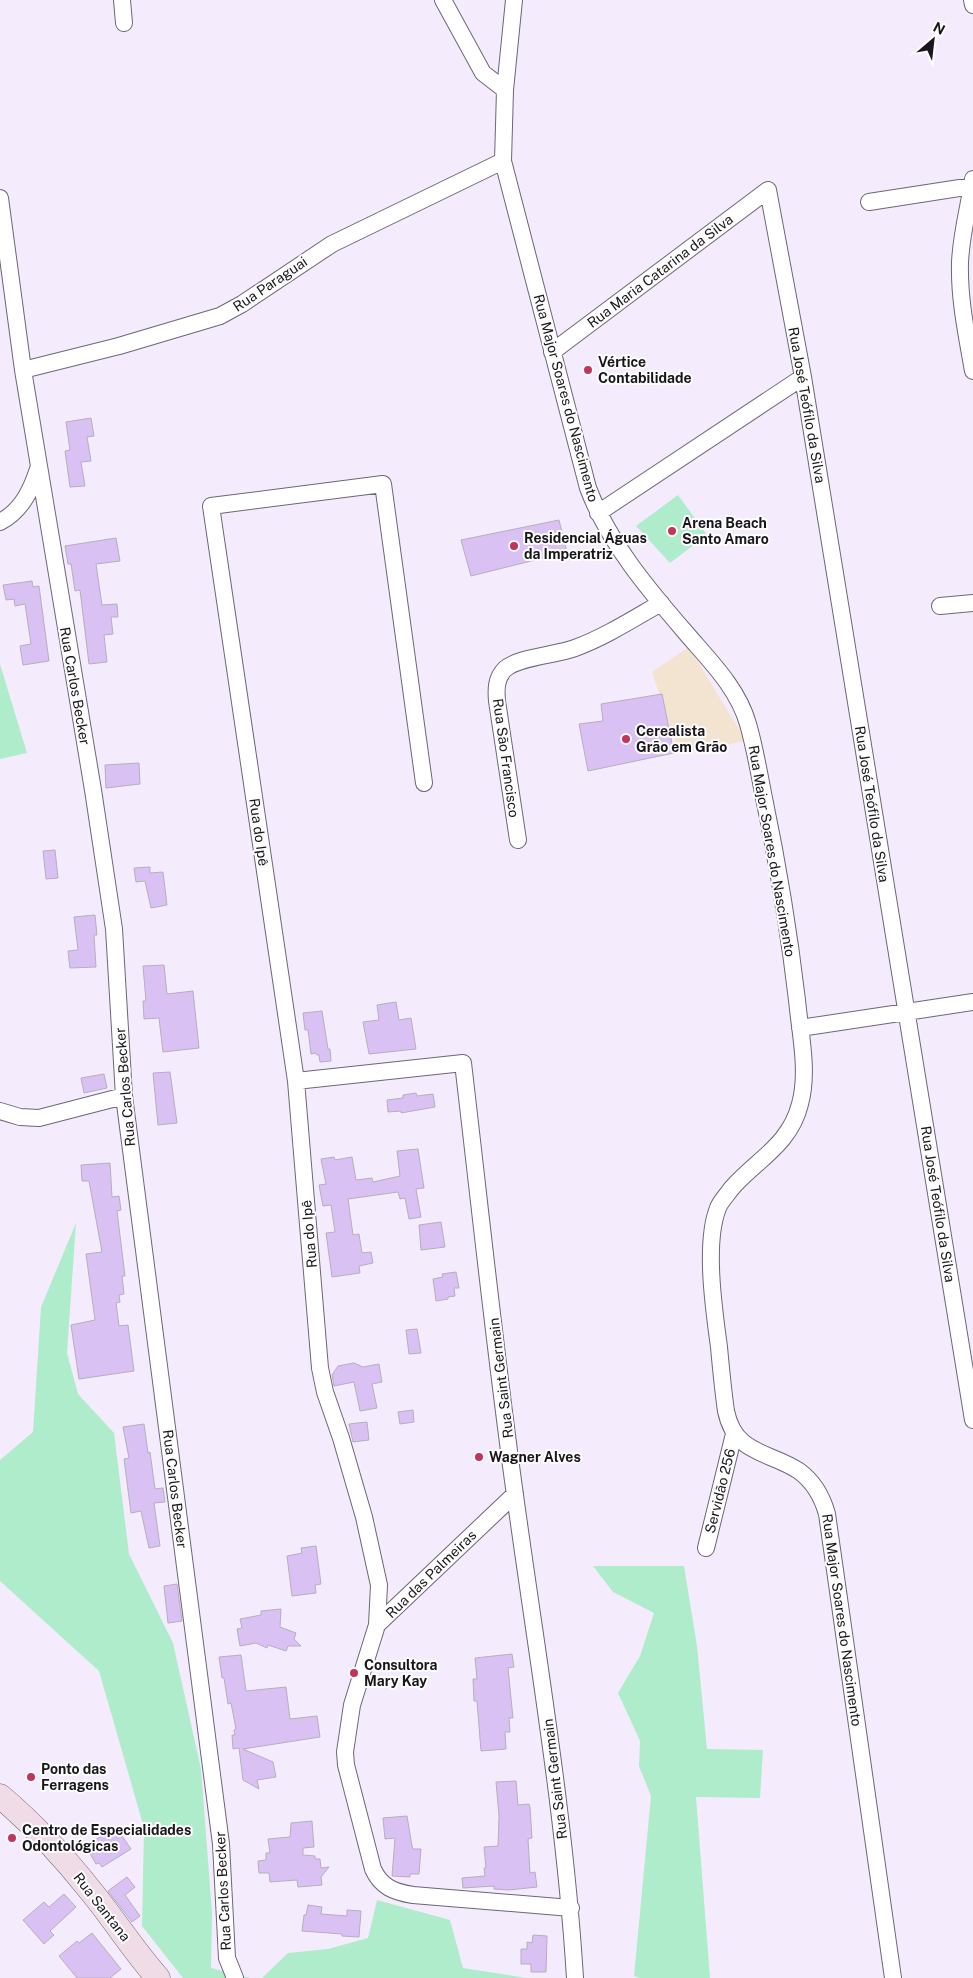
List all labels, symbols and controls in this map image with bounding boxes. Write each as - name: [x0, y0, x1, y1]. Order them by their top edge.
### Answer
- north arrow: [908, 15, 958, 65]
- text: N: [931, 19, 948, 38]
- street label: Rua Maria Catarina da Silva: [584, 211, 736, 331]
- street label: Rua Paraguai: [230, 253, 310, 315]
- street label: Rua Major Soares do Nascimento: [531, 292, 602, 504]
- street label: Rua José Teófilo da Silva: [785, 326, 829, 484]
- place label: Vértice Contabilidade: [598, 354, 692, 386]
- marker: Vértice Contabilidade: [582, 364, 594, 376]
- place label: Arena Beach Santo Amaro: [682, 515, 769, 547]
- marker: Arena Beach Santo Amaro: [666, 525, 678, 537]
- place label: Residencial Águas da Imperatriz: [524, 529, 647, 562]
- marker: Residencial Águas da Imperatriz: [508, 540, 520, 552]
- street label: Rua Carlos Becker: [57, 626, 93, 746]
- street label: Rua São Francisco: [490, 698, 522, 819]
- place label: Cerealista Grão em Grão: [636, 723, 727, 755]
- street label: Rua José Teófilo da Silva: [852, 725, 892, 883]
- marker: Cerealista Grão em Grão: [620, 733, 632, 745]
- street label: Rua Major Soares do Nascimento: [745, 744, 799, 958]
- street label: Rua do Ipê: [246, 797, 272, 867]
- street label: Rua Carlos Becker: [112, 1027, 138, 1147]
- street label: Rua José Teófilo da Silva: [918, 1125, 958, 1283]
- street label: Rua do Ipê: [298, 1199, 320, 1269]
- street label: Rua Saint Germain: [486, 1317, 516, 1439]
- street label: Rua Carlos Becker: [160, 1429, 190, 1549]
- street label: Servidão 256: [702, 1447, 738, 1535]
- place label: Wagner Alves: [489, 1449, 581, 1465]
- marker: Wagner Alves: [473, 1451, 485, 1463]
- street label: Rua Major Soares do Nascimento: [819, 1513, 865, 1727]
- street label: Rua das Palmeiras: [383, 1527, 479, 1621]
- place label: Consultora Mary Kay: [364, 1657, 437, 1689]
- marker: Consultora Mary Kay: [348, 1667, 360, 1679]
- street label: Rua Saint Germain: [540, 1718, 570, 1840]
- place label: Ponto das Ferragens: [41, 1761, 109, 1793]
- marker: Ponto das Ferragens: [25, 1771, 37, 1783]
- place label: Centro de Especialidades Odontológicas: [22, 1822, 191, 1854]
- street label: Rua Carlos Becker: [212, 1831, 234, 1951]
- marker: Centro de Especialidades Odontológicas: [6, 1832, 18, 1844]
- street label: Rua Santana: [70, 1870, 134, 1944]

